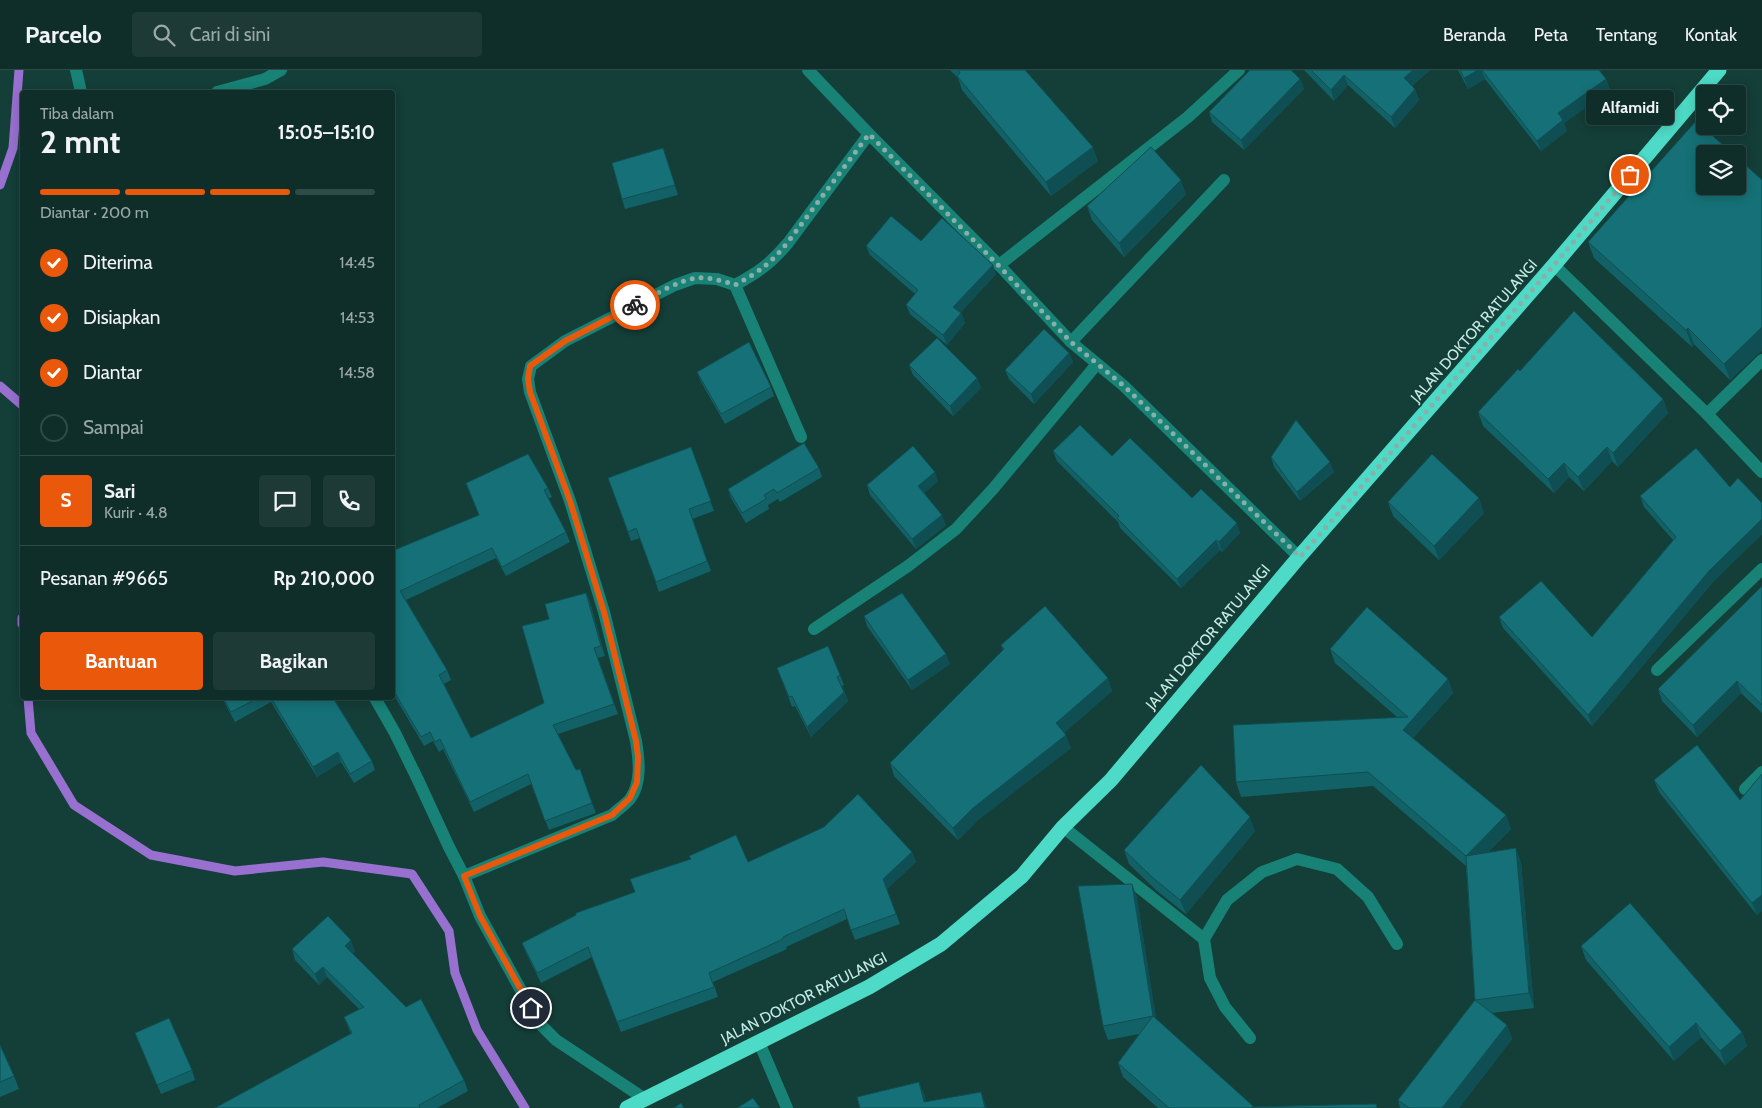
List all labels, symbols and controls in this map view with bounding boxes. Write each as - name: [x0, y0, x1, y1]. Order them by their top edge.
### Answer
- search box: [132, 12, 482, 57]
- text: Parcelo: [25, 20, 102, 49]
- icon: search: [150, 21, 178, 49]
- text: Cari di sini: [190, 23, 270, 46]
- text: Beranda: [1443, 24, 1506, 46]
- text: Peta: [1534, 24, 1568, 46]
- text: Tentang: [1596, 24, 1657, 46]
- text: Kontak: [1685, 24, 1737, 46]
- map controls: [1696, 85, 1746, 195]
- button: locate: [1696, 85, 1746, 135]
- callout: Alfamidi: [1586, 90, 1674, 125]
- text: Alfamidi: [1601, 98, 1659, 117]
- text: Tiba dalam: [40, 104, 114, 123]
- text: 15:05–15:10: [278, 121, 375, 144]
- text: 2 mnt: [40, 122, 120, 161]
- button: layers: [1696, 145, 1746, 195]
- pin: [1609, 154, 1651, 196]
- icon: bag: [1616, 161, 1644, 189]
- text: Diantar · 200 m: [40, 203, 149, 222]
- icon: check: [40, 249, 68, 277]
- text: Diterima: [83, 251, 153, 274]
- text: 14:45: [339, 253, 375, 272]
- street label: JALAN DOKTOR RATULANGI: [1406, 256, 1541, 407]
- courier: [610, 280, 660, 330]
- icon: bike: [621, 291, 649, 319]
- icon: check: [40, 304, 68, 332]
- text: Disiapkan: [83, 306, 160, 329]
- text: 14:53: [340, 308, 375, 327]
- icon: check: [40, 359, 68, 387]
- text: Diantar: [83, 361, 142, 384]
- text: 14:58: [339, 363, 375, 382]
- text: Sampai: [83, 416, 144, 439]
- button: chat: [259, 475, 311, 527]
- button: phone: [323, 475, 375, 527]
- text: Sari: [104, 480, 135, 503]
- text: S: [60, 489, 72, 512]
- text: Kurir · 4.8: [104, 503, 168, 522]
- street label: JALAN DOKTOR RATULANGI: [1141, 561, 1274, 714]
- text: Pesanan #9665: [40, 567, 168, 590]
- text: Rp 210,000: [273, 567, 375, 590]
- button: Bantuan: [40, 632, 203, 690]
- button: Bagikan: [213, 632, 375, 690]
- street label: JALAN DOKTOR RATULANGI: [717, 948, 890, 1048]
- pin: [510, 987, 552, 1029]
- icon: home: [517, 994, 545, 1022]

